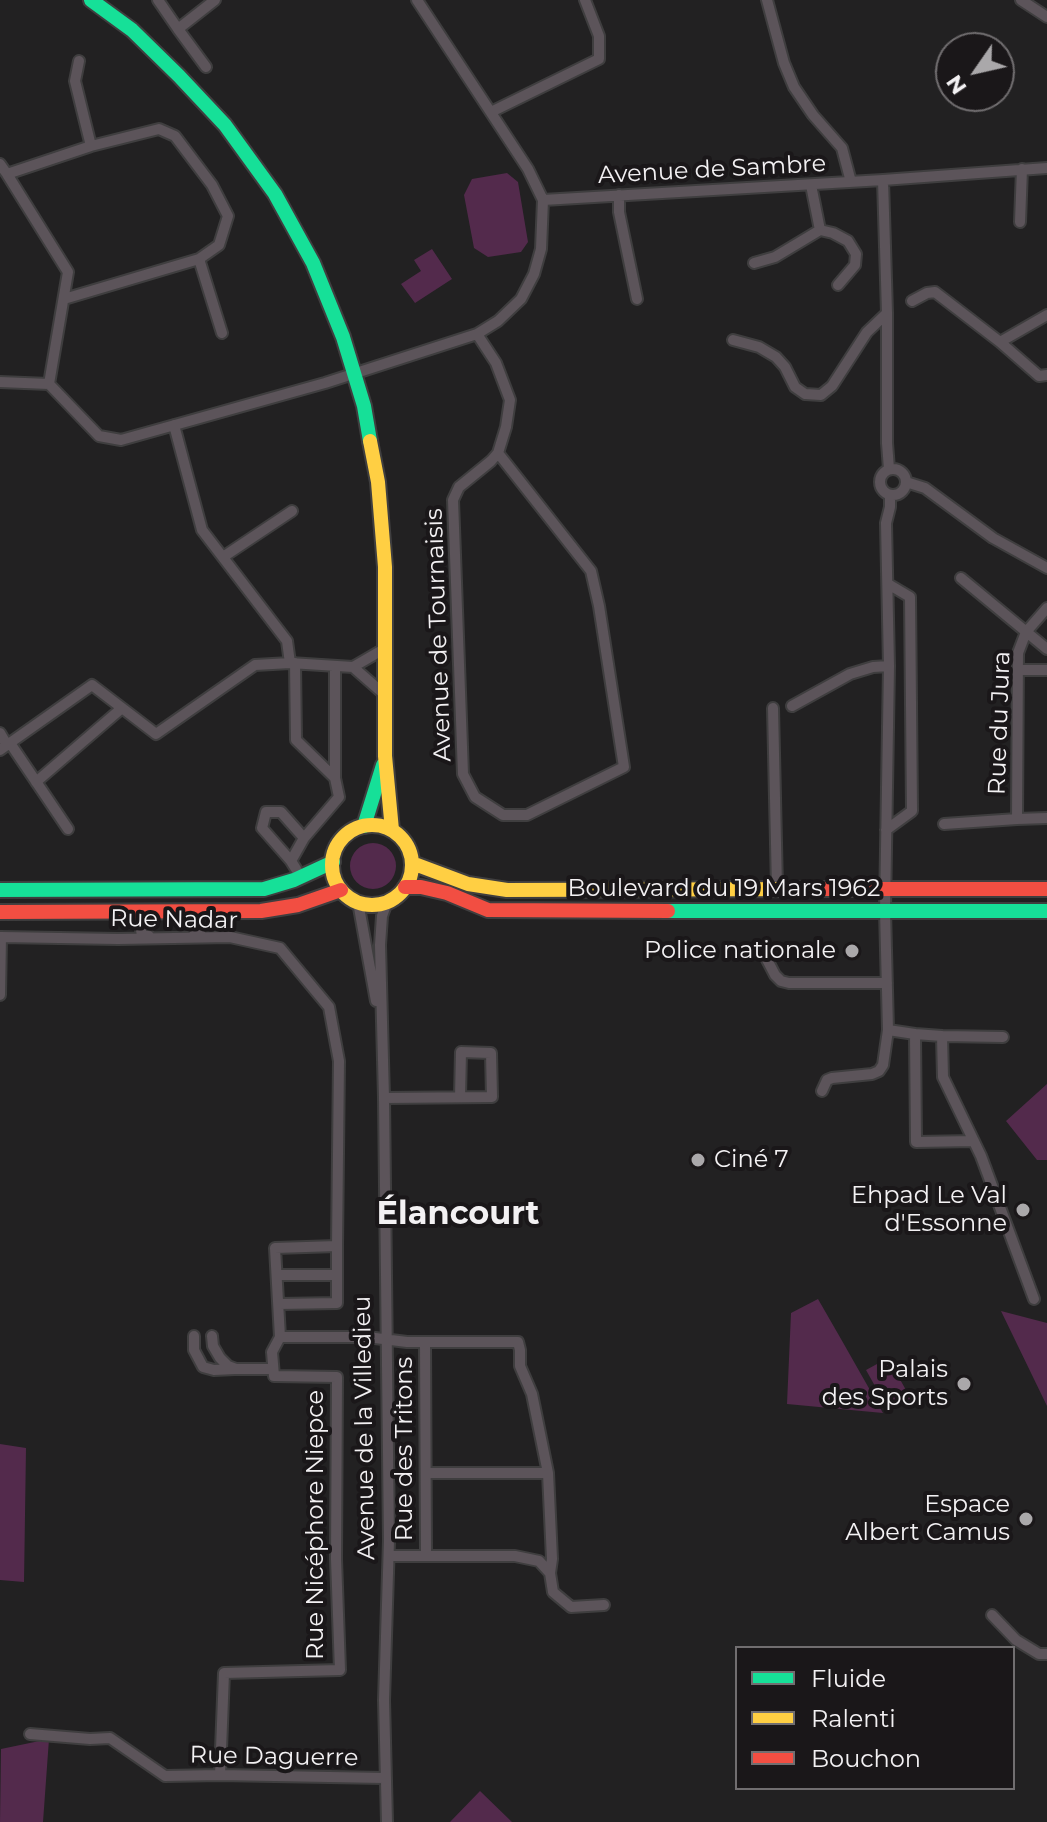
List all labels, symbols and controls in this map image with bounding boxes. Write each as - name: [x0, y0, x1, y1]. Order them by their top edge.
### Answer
- north arrow: [935, 32, 1015, 112]
- text: N: [940, 70, 973, 100]
- street label: Avenue de Sambre: [597, 150, 827, 190]
- street label: Avenue de Tournaisis: [420, 508, 458, 762]
- street label: Rue du Jura: [983, 651, 1017, 795]
- street label: Boulevard du 19 Mars 1962: [568, 875, 880, 903]
- street label: Rue Nadar: [110, 904, 238, 936]
- place label: Police nationale: [644, 937, 836, 965]
- marker: Police nationale: [843, 942, 861, 960]
- place label: Ciné 7: [714, 1146, 789, 1174]
- marker: Ciné 7: [689, 1151, 707, 1169]
- place label: Ehpad Le Val d'Essonne: [851, 1182, 1007, 1238]
- district label: Élancourt: [377, 1196, 539, 1234]
- marker: Ehpad Le Val d'Essonne: [1014, 1201, 1032, 1219]
- street label: Avenue de la Villedieu: [348, 1296, 382, 1560]
- place label: Palais des Sports: [822, 1356, 948, 1412]
- street label: Rue des Tritons: [391, 1357, 419, 1541]
- marker: Palais des Sports: [955, 1375, 973, 1393]
- street label: Rue Nicéphore Niepce: [302, 1390, 330, 1660]
- place label: Espace Albert Camus: [845, 1491, 1010, 1547]
- marker: Espace Albert Camus: [1017, 1510, 1035, 1528]
- legend: [735, 1646, 1015, 1790]
- text: Fluide: [811, 1664, 886, 1693]
- text: Ralenti: [811, 1704, 896, 1733]
- street label: Rue Daguerre: [189, 1741, 359, 1773]
- text: Bouchon: [811, 1744, 921, 1773]

